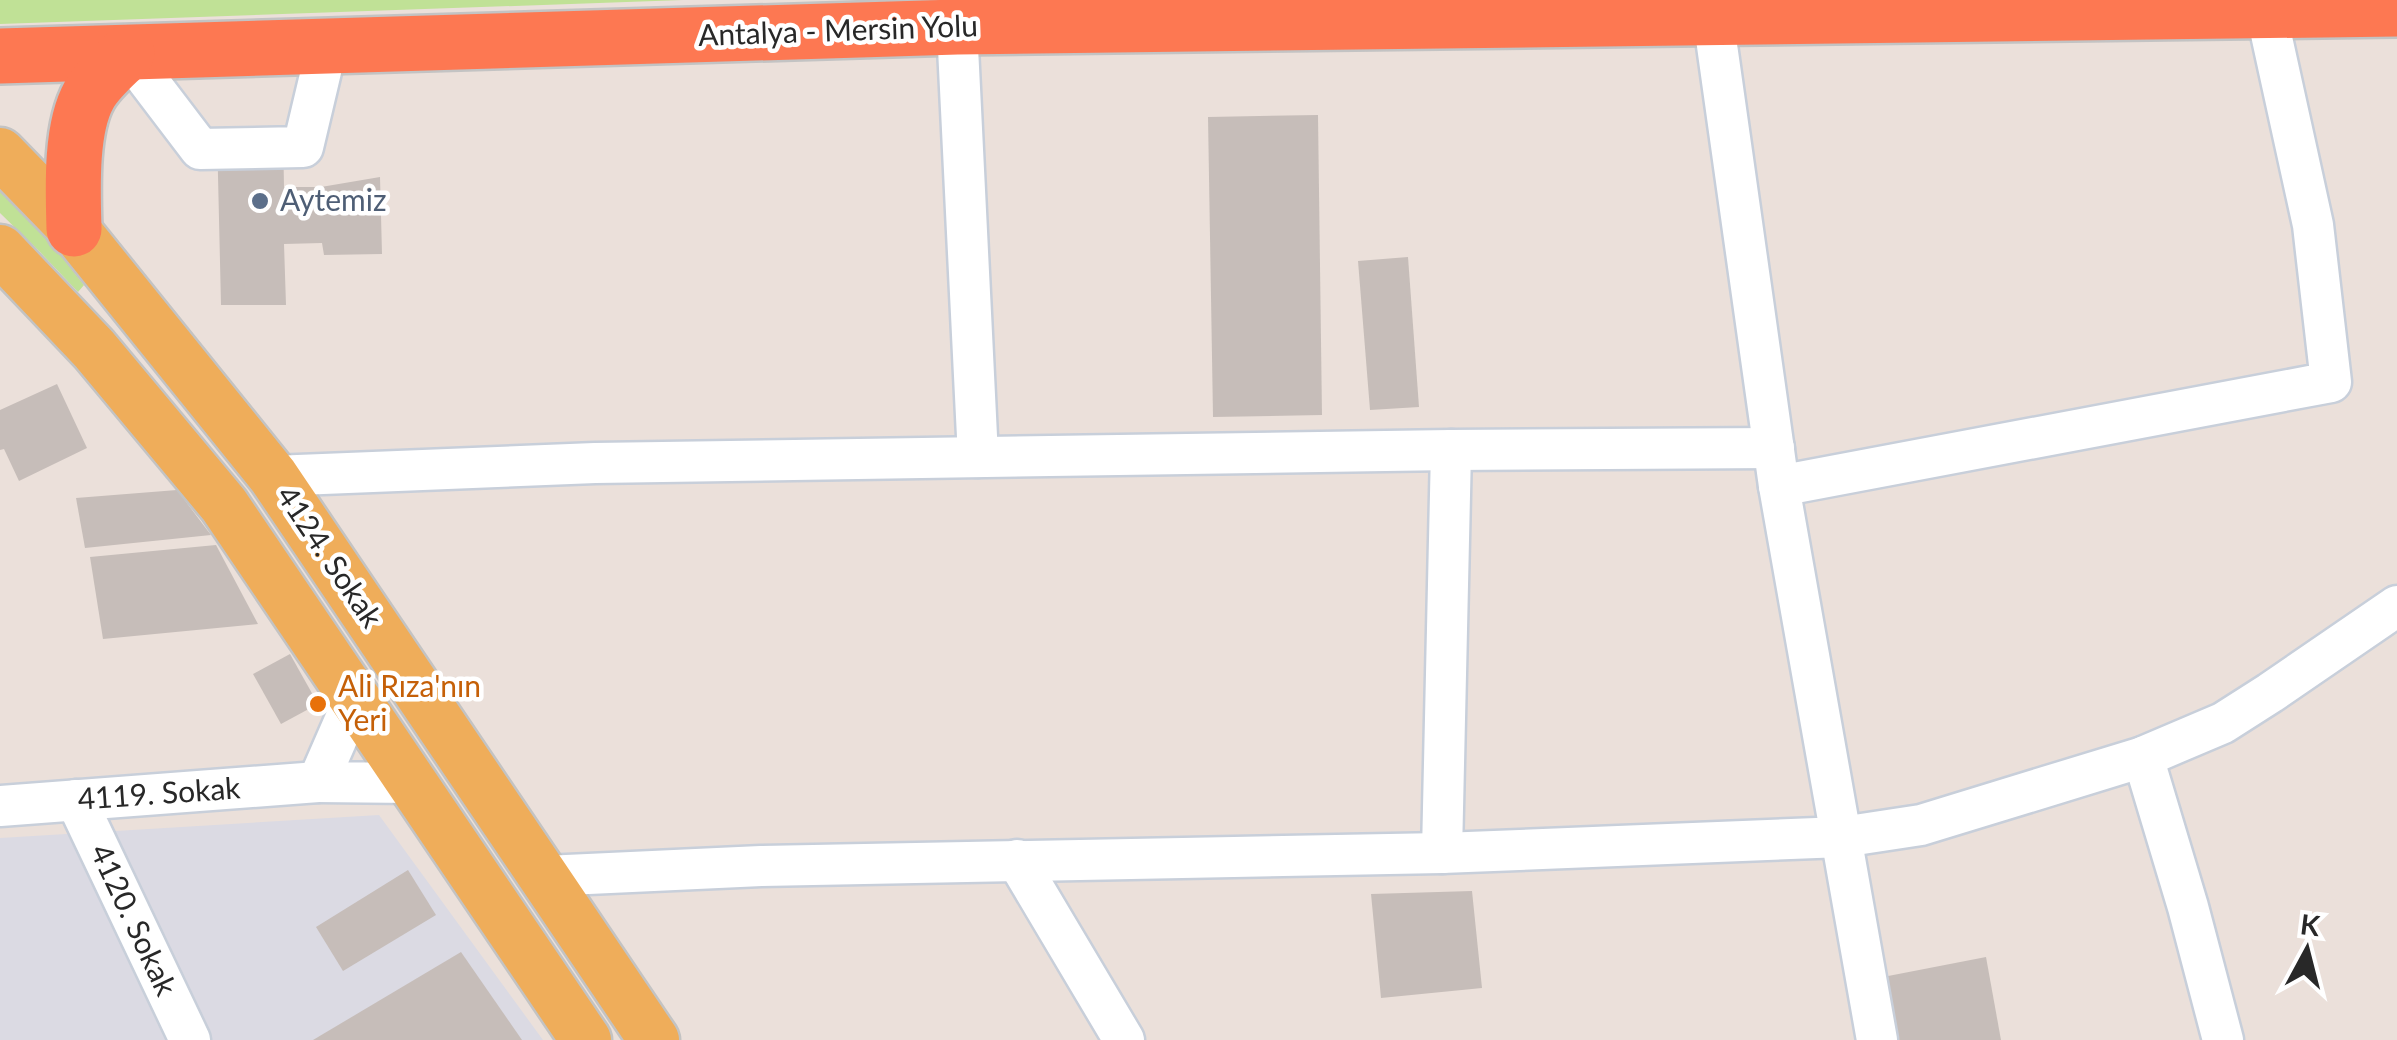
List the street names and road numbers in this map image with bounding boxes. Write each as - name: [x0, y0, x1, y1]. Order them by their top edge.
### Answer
- street label: Antalya - Mersin Yolu: [697, 6, 978, 52]
- street label: 4124. Sokak: [270, 478, 392, 634]
- street label: 4119. Sokak: [76, 768, 242, 816]
- street label: 4120. Sokak: [84, 838, 186, 1001]

